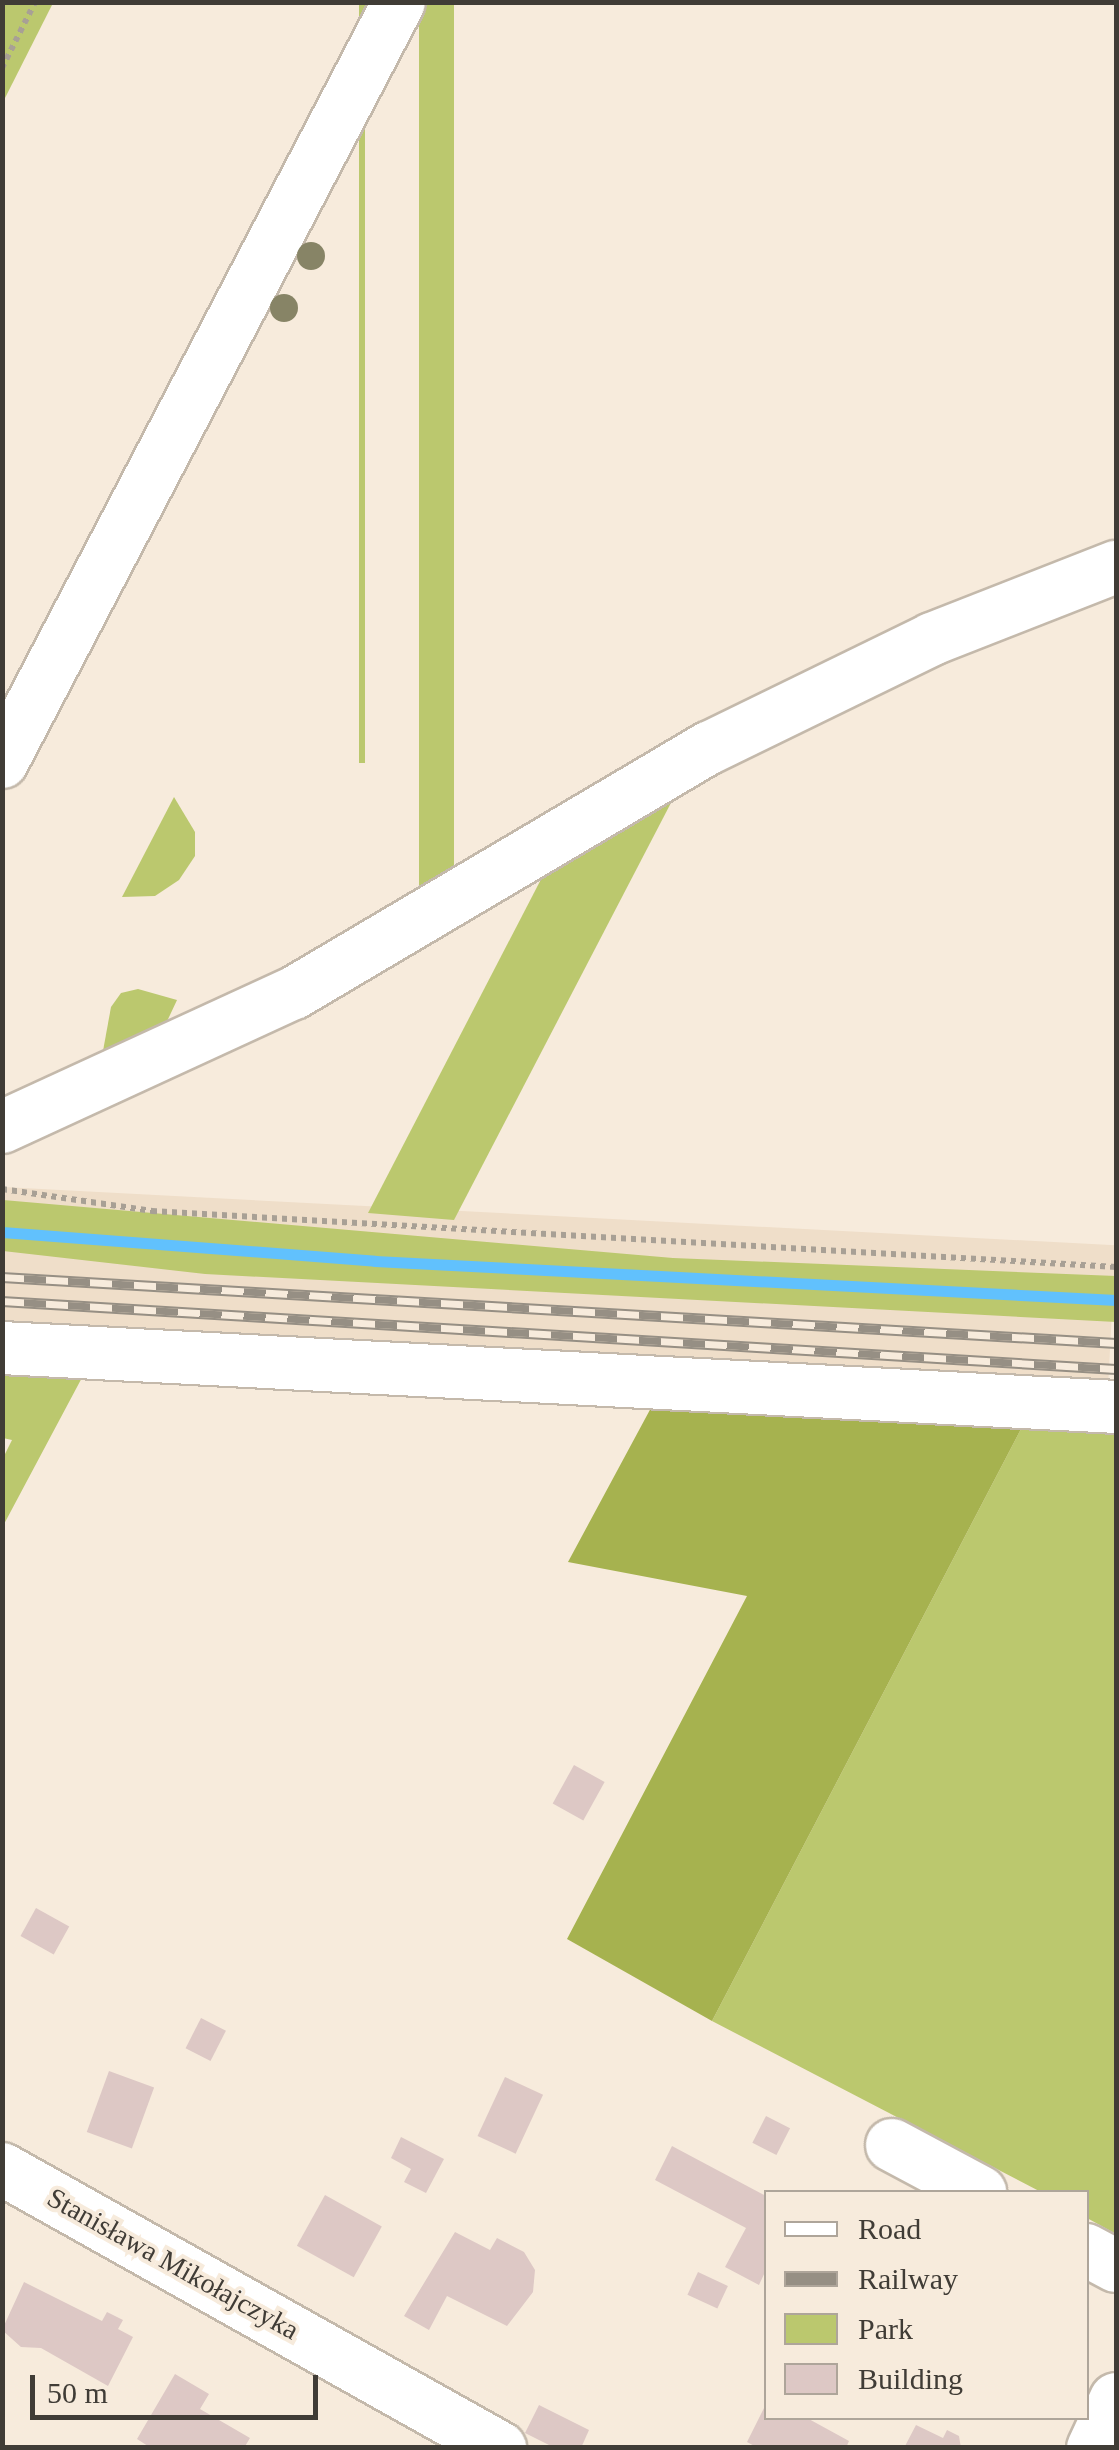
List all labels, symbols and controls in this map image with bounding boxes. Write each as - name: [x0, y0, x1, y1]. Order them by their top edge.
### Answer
- street label: Stanisława Mikołajczyka: [41, 2181, 305, 2347]
- legend: [764, 2190, 1089, 2420]
- text: Road: [858, 2212, 921, 2245]
- text: Railway: [858, 2262, 958, 2295]
- text: Park: [858, 2312, 913, 2345]
- scale bar: [35, 2355, 322, 2417]
- text: Building: [858, 2362, 963, 2395]
- text: 50 m: [47, 2376, 108, 2409]

